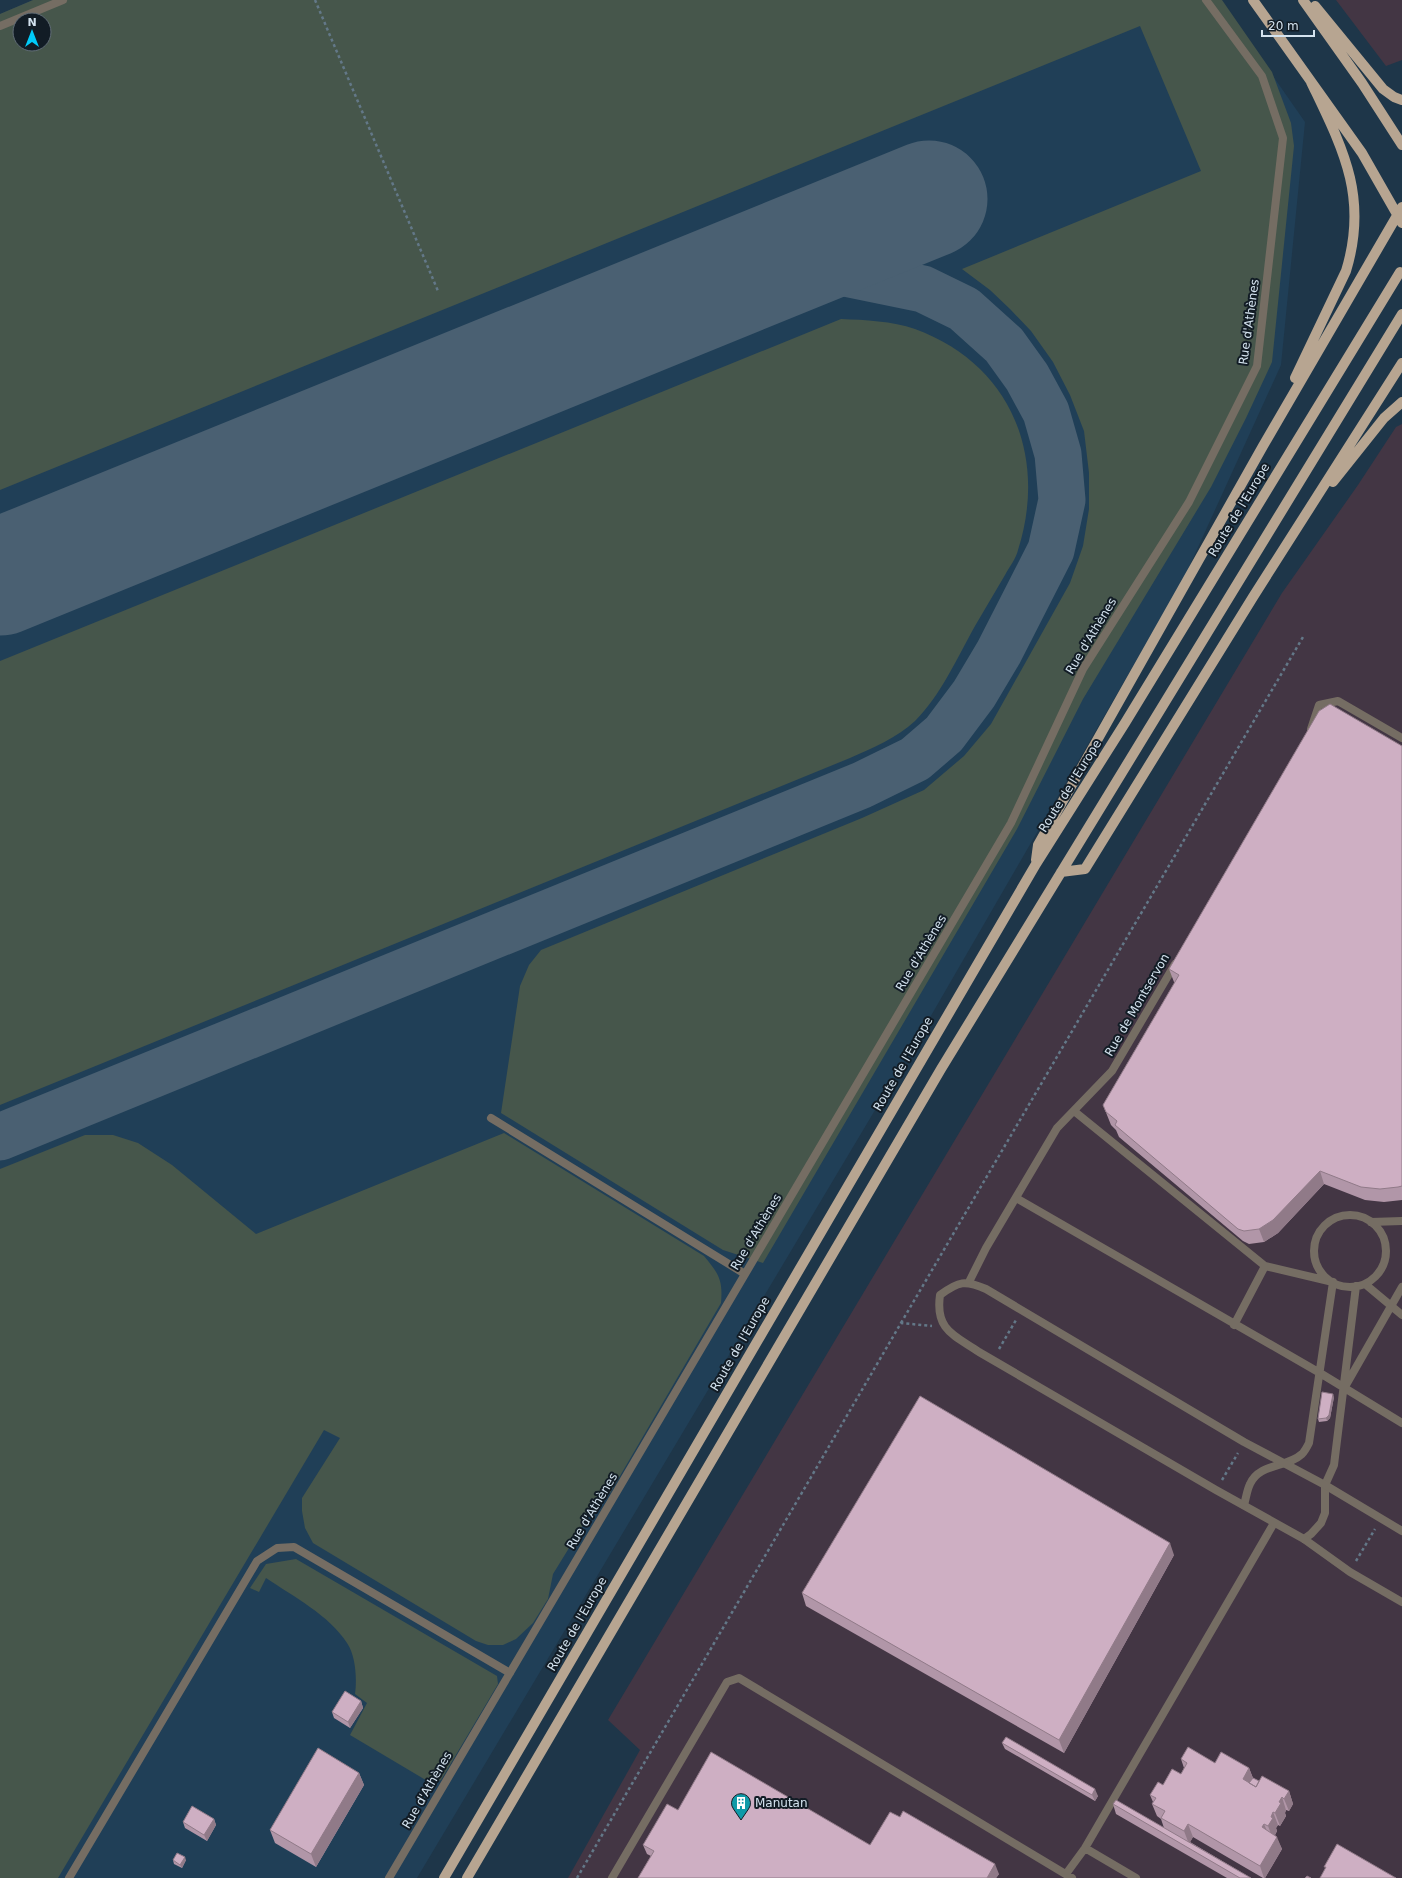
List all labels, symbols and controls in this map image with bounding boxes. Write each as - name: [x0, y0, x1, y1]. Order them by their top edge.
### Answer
- north arrow: [12, 12, 52, 52]
- scale bar: [1262, 12, 1314, 38]
- text: N: [27, 16, 37, 29]
- text: 20 m: [1268, 19, 1299, 33]
- street label: Rue d'Athènes: [1236, 278, 1262, 366]
- street label: Route de l'Europe: [1206, 461, 1272, 559]
- street label: Rue d'Athènes: [1063, 595, 1119, 677]
- street label: Route de l'Europe: [1036, 737, 1104, 835]
- street label: Rue d'Athènes: [893, 912, 949, 994]
- street label: Rue de Montservon: [1102, 951, 1172, 1059]
- street label: Route de l'Europe: [870, 1014, 936, 1114]
- street label: Rue d'Athènes: [728, 1191, 784, 1273]
- street label: Route de l'Europe: [707, 1294, 773, 1394]
- street label: Rue d'Athènes: [564, 1470, 620, 1552]
- street label: Route de l'Europe: [544, 1574, 610, 1674]
- street label: Rue d'Athènes: [399, 1749, 455, 1831]
- building icon: Manutan: [730, 1792, 752, 1820]
- place label: Manutan: [755, 1796, 808, 1810]

